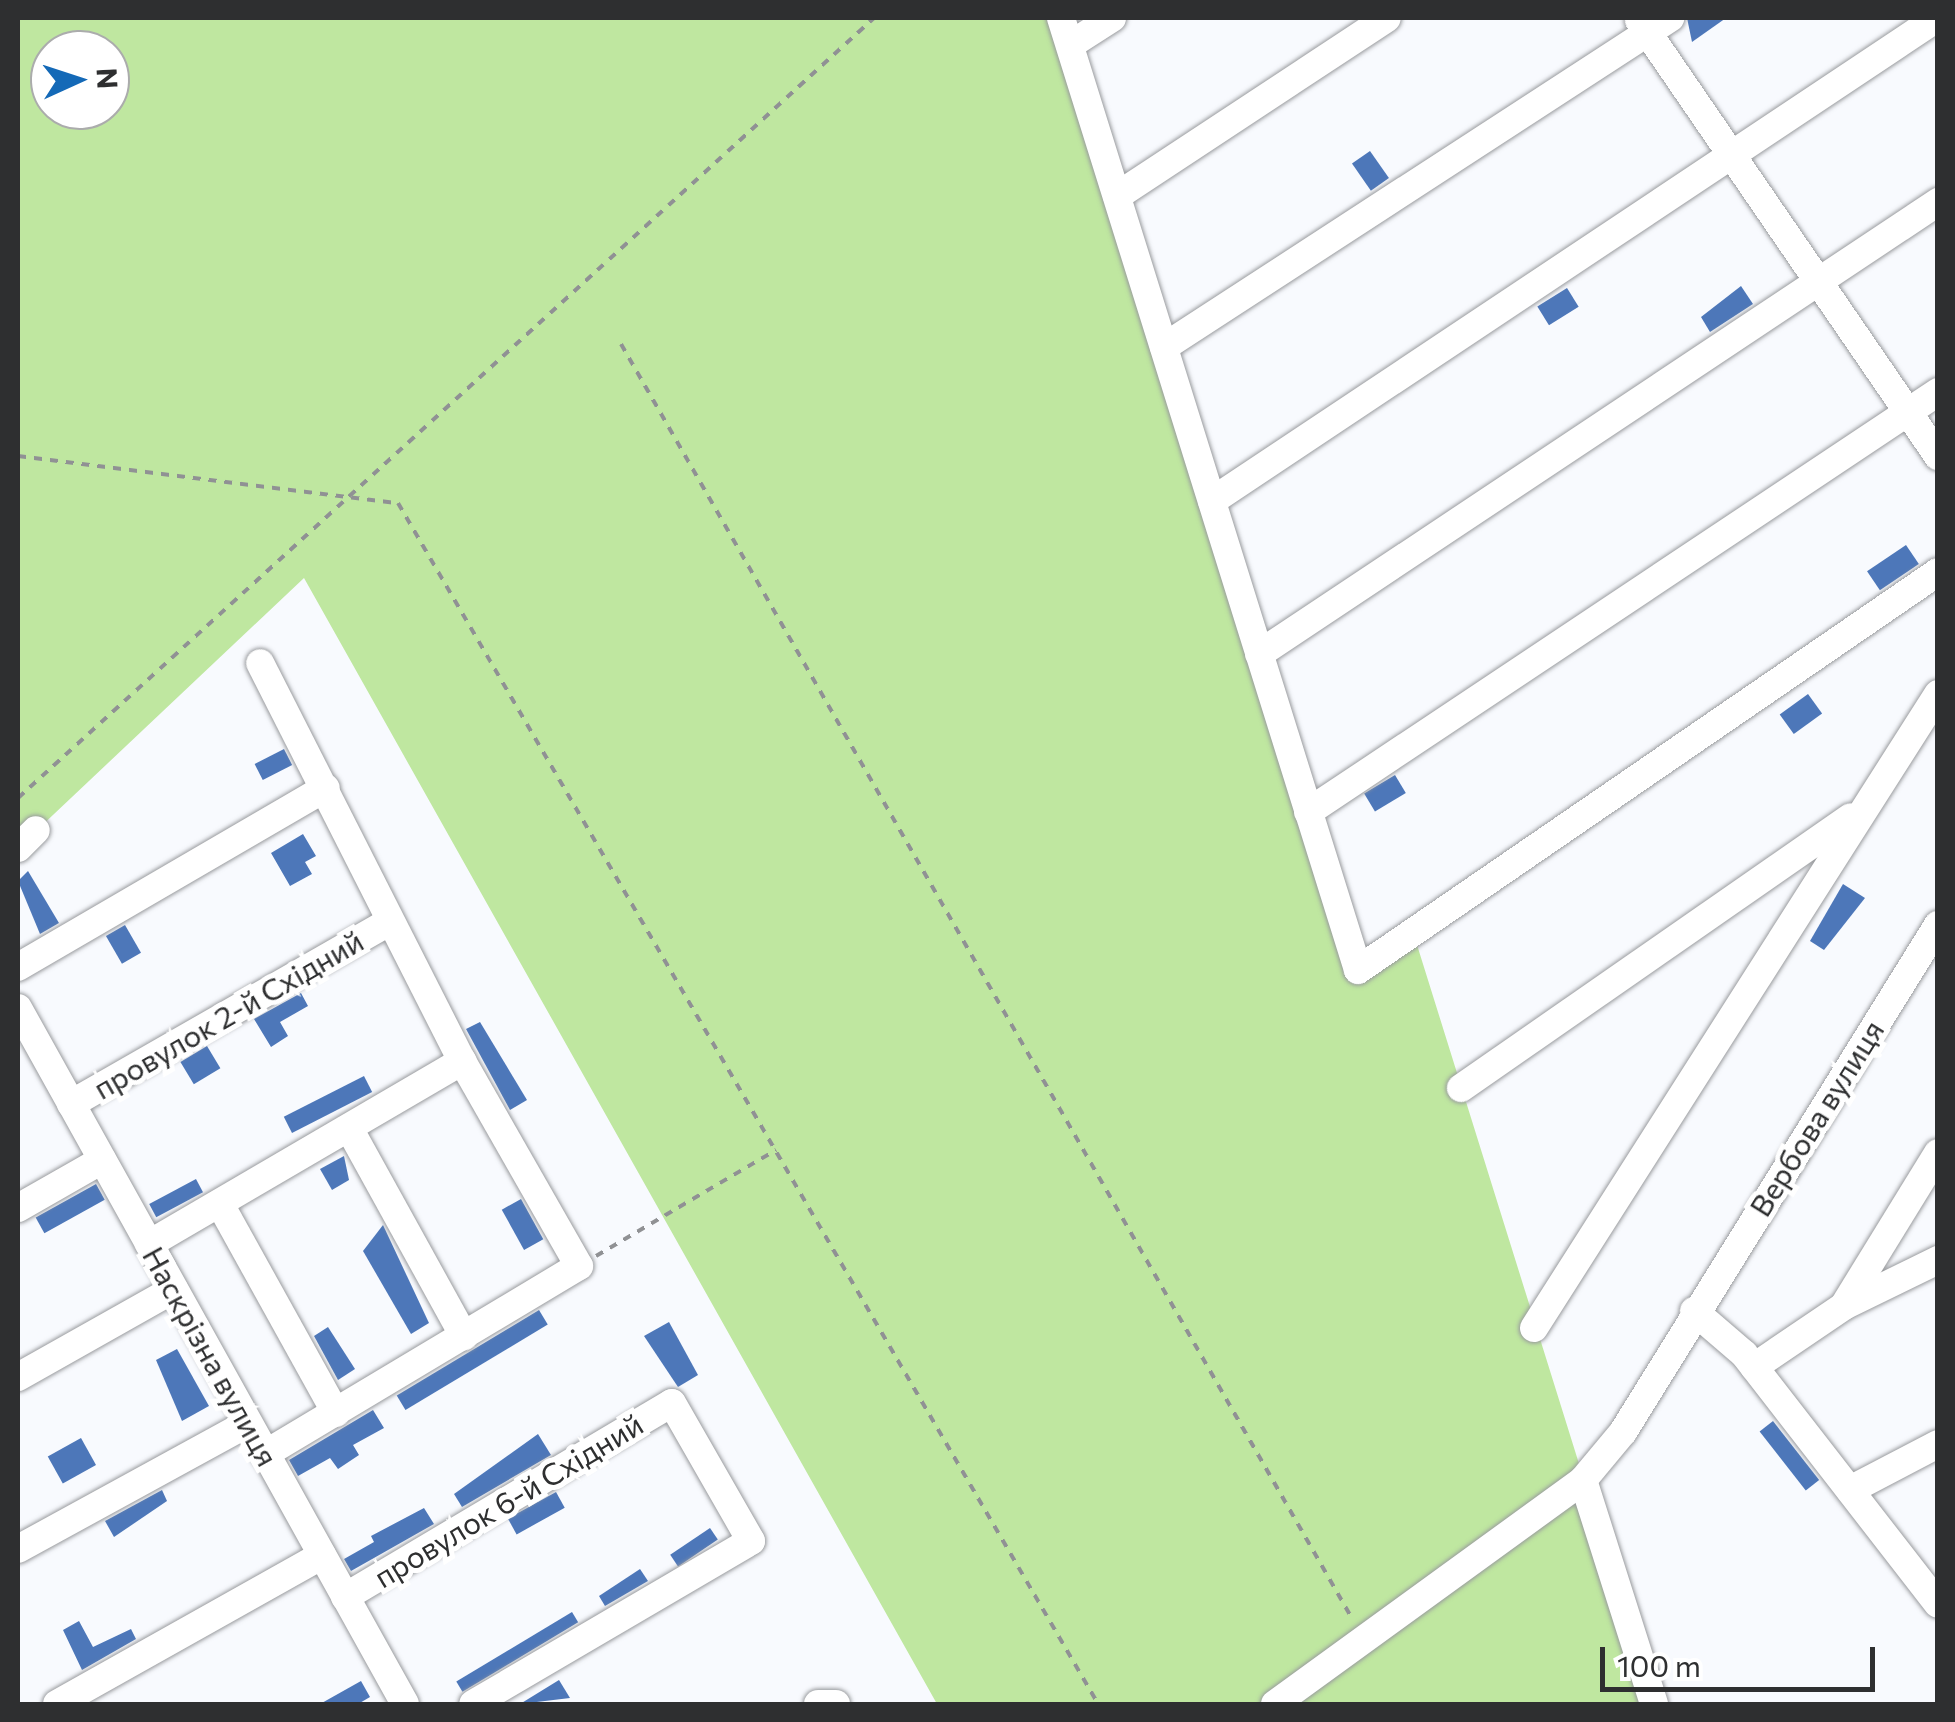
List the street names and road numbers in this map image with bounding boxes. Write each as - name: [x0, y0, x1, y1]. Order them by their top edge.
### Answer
- street label: провулок 2-й Східний: [87, 922, 369, 1106]
- street label: Вербова вулиця: [1741, 1013, 1891, 1223]
- street label: Наскрізна вулиця: [136, 1240, 286, 1472]
- street label: провулок 6-й Східний: [367, 1405, 649, 1595]

